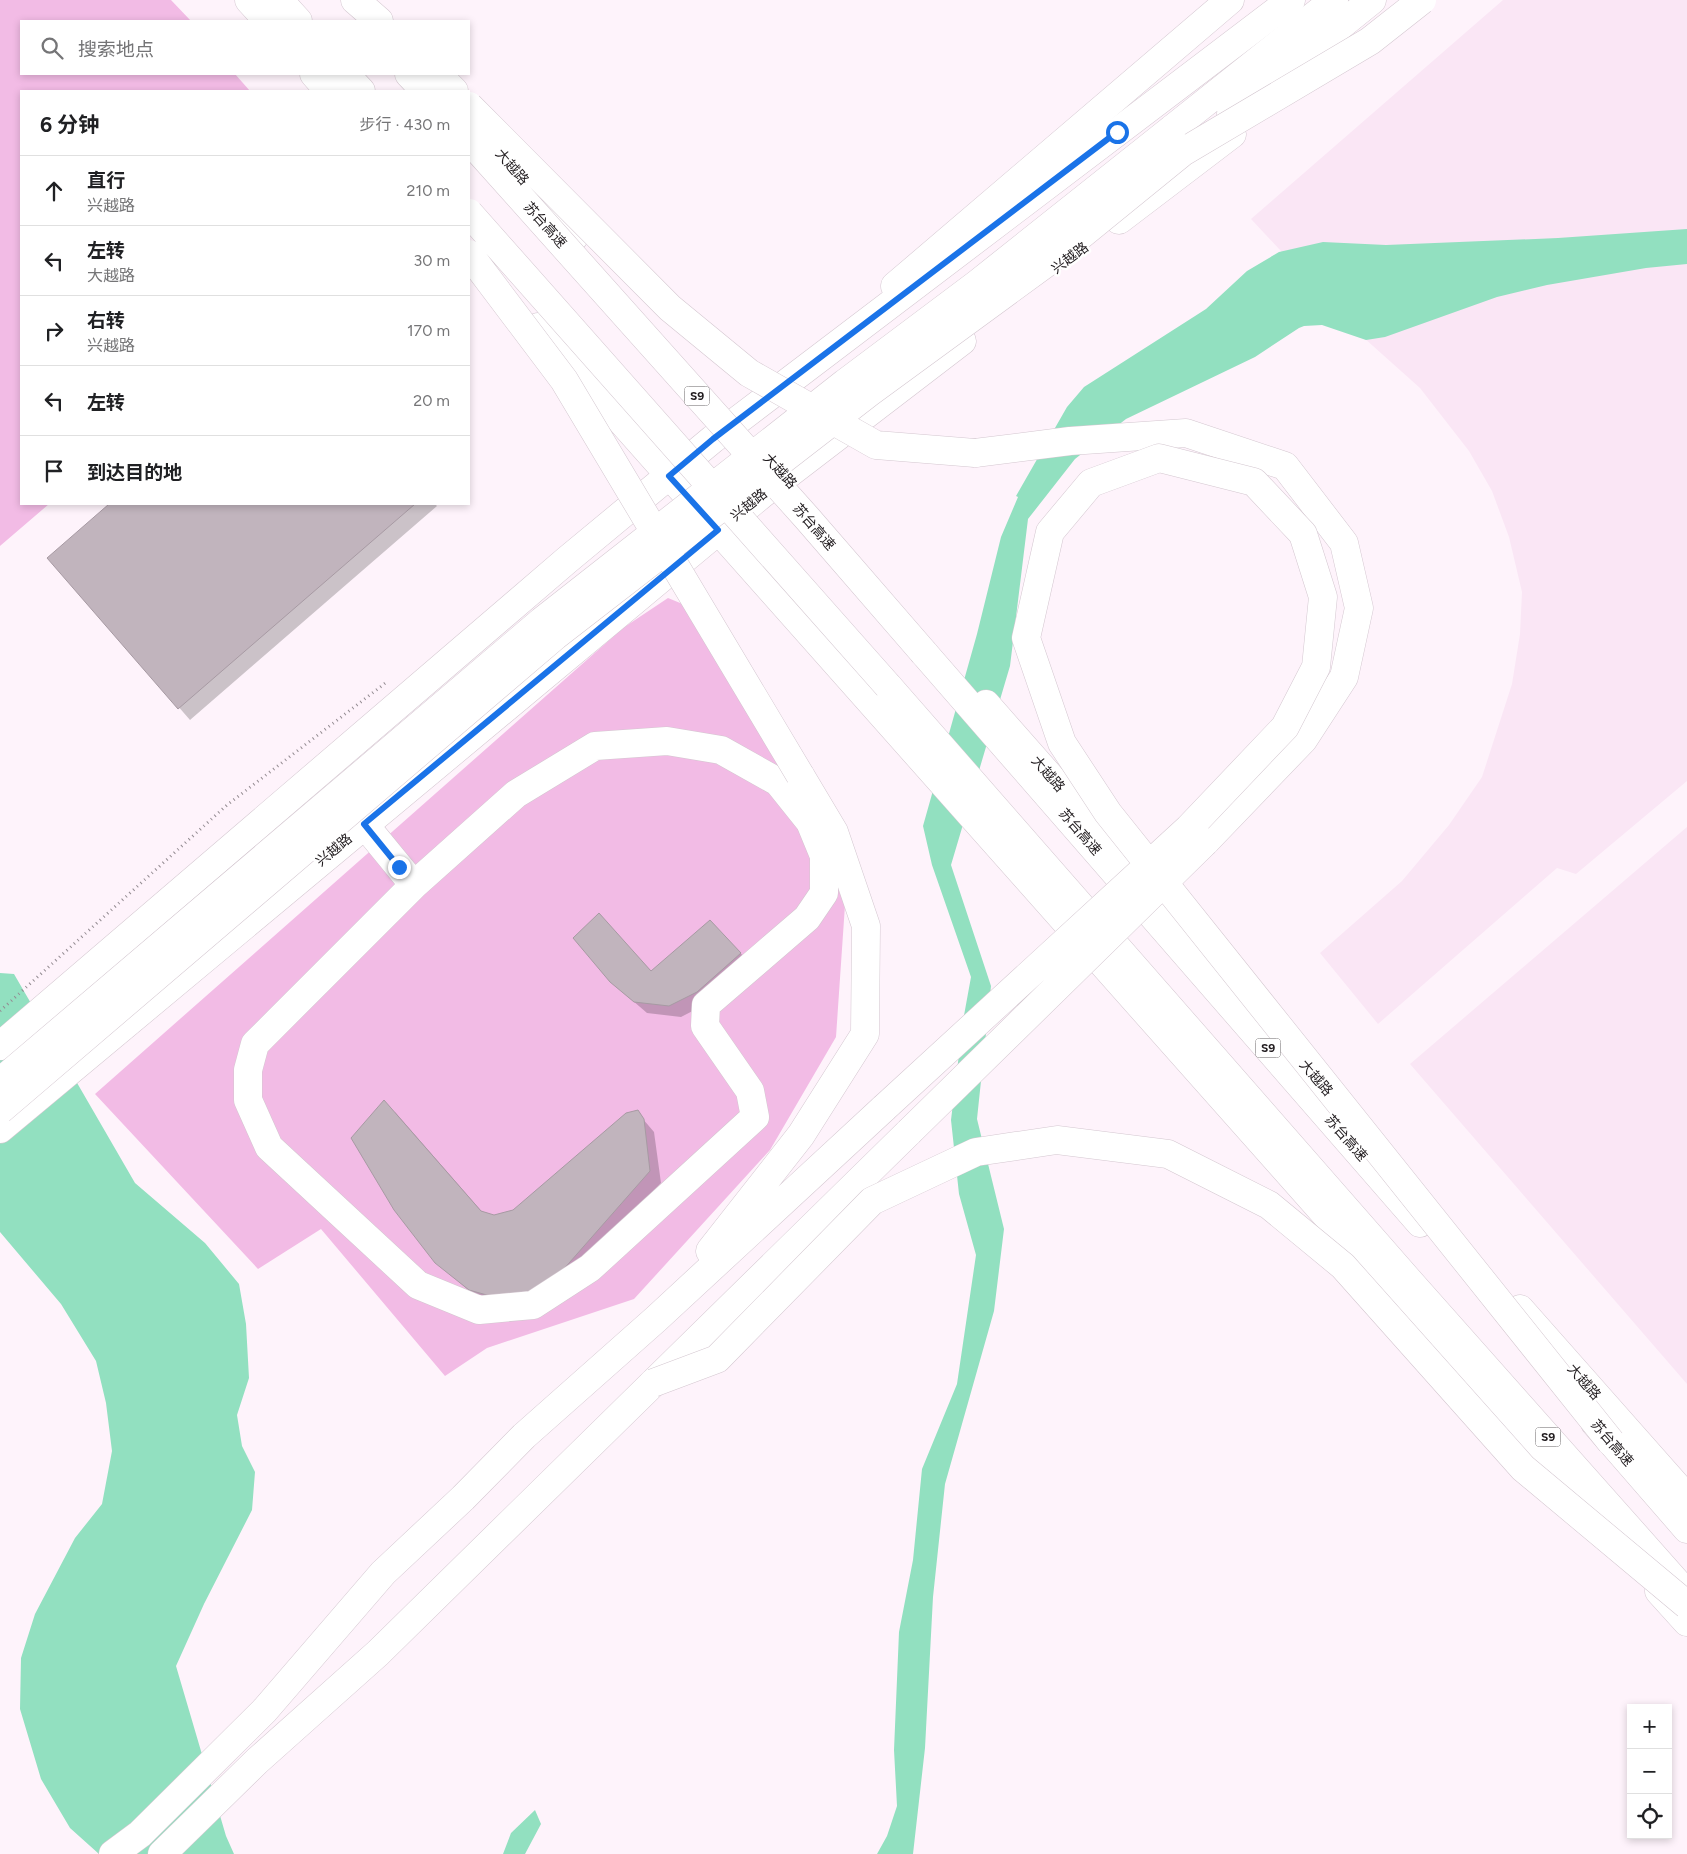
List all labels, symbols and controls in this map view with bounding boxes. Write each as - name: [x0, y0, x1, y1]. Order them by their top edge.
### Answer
- search box: [20, 20, 470, 75]
- icon: search: [38, 34, 66, 62]
- text: 搜索地点: [78, 38, 154, 61]
- text: 6 分钟: [40, 112, 99, 137]
- text: 步行 · 430 m: [360, 115, 450, 134]
- route start: [1106, 121, 1129, 144]
- street label: 大越路: [492, 146, 532, 188]
- text: 直行: [87, 169, 125, 192]
- icon: ahead: [40, 177, 68, 205]
- text: 210 m: [407, 181, 450, 200]
- text: 兴越路: [87, 196, 135, 215]
- street label: 苏台高速: [520, 199, 570, 251]
- text: 左转: [87, 239, 125, 262]
- street label: 兴越路: [1048, 239, 1092, 277]
- icon: left: [40, 247, 68, 275]
- text: 30 m: [413, 251, 450, 270]
- text: 大越路: [87, 266, 135, 285]
- text: 右转: [87, 309, 125, 332]
- icon: right: [40, 317, 68, 345]
- text: 170 m: [407, 321, 450, 340]
- text: 兴越路: [87, 336, 135, 355]
- road number: S9: [684, 386, 710, 406]
- icon: left: [40, 387, 68, 415]
- text: 左转: [87, 391, 125, 414]
- text: 20 m: [413, 391, 450, 410]
- street label: 大越路: [760, 450, 800, 492]
- icon: arrive: [40, 457, 68, 485]
- text: 到达目的地: [87, 461, 182, 484]
- street label: 兴越路: [727, 485, 771, 525]
- street label: 苏台高速: [789, 500, 839, 554]
- street label: 大越路: [1028, 753, 1068, 795]
- street label: 苏台高速: [1055, 805, 1105, 859]
- street label: 兴越路: [312, 830, 356, 870]
- route end: [388, 856, 411, 879]
- road number: S9: [1256, 1038, 1280, 1058]
- street label: 大越路: [1296, 1057, 1336, 1099]
- street label: 苏台高速: [1321, 1111, 1371, 1165]
- street label: 大越路: [1564, 1361, 1604, 1403]
- street label: 苏台高速: [1587, 1416, 1637, 1470]
- road number: S9: [1536, 1428, 1560, 1446]
- map controls: [1627, 1704, 1672, 1839]
- button: +: [1627, 1704, 1672, 1749]
- button: −: [1627, 1749, 1672, 1794]
- button: locate: [1627, 1794, 1672, 1839]

